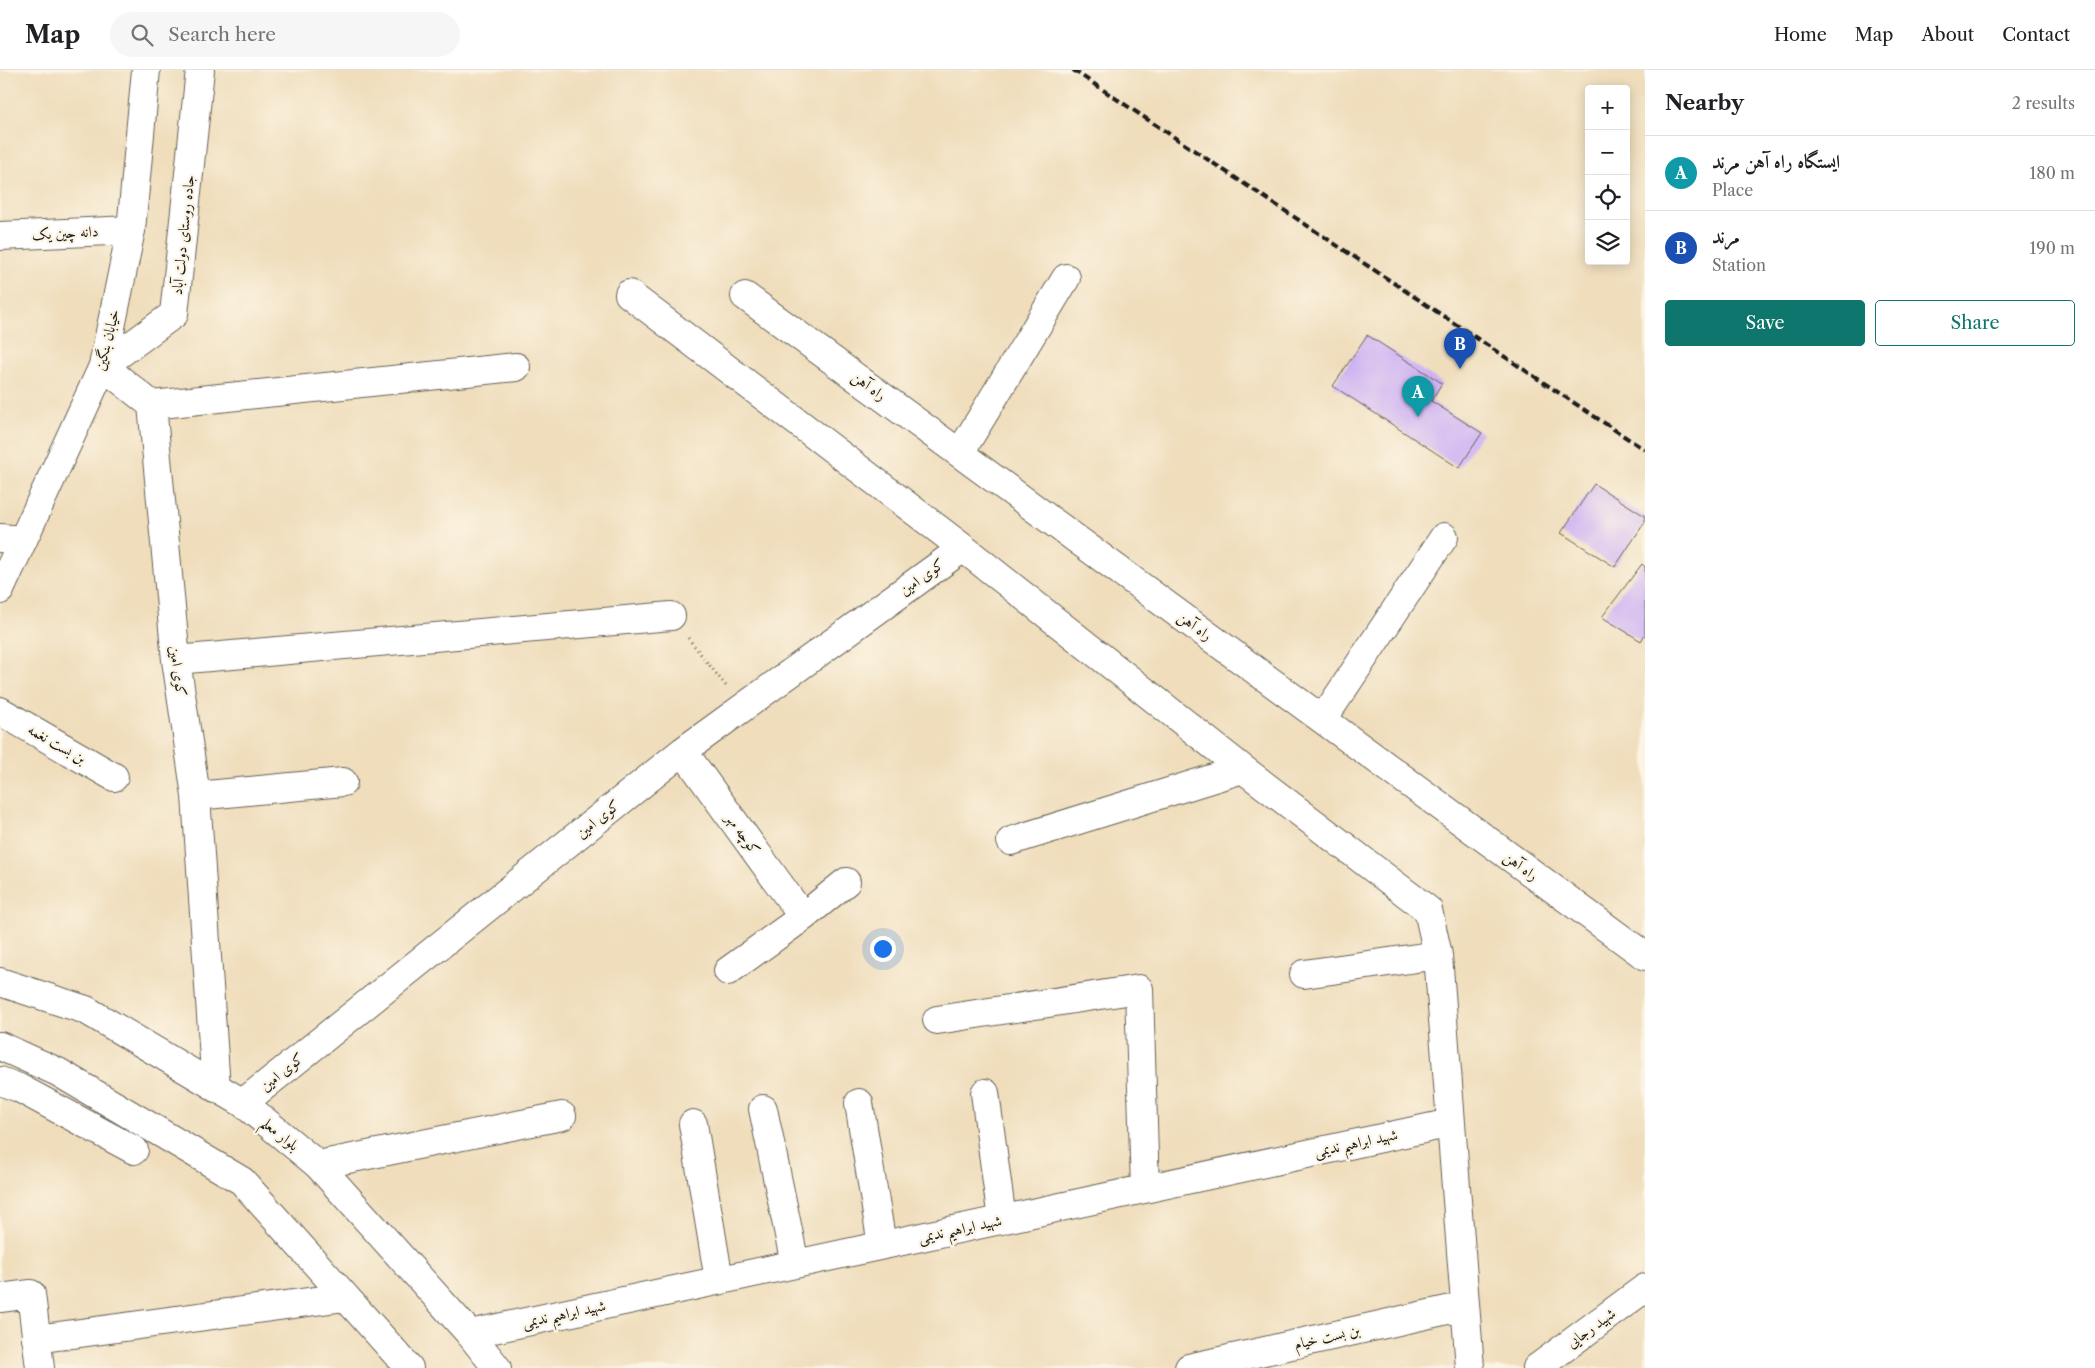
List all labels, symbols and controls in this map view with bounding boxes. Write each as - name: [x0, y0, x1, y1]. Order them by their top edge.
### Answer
- search box: [110, 12, 460, 57]
- text: Map: [25, 20, 80, 49]
- icon: search: [128, 21, 156, 49]
- text: Search here: [168, 23, 276, 46]
- text: Home: [1774, 24, 1827, 46]
- text: Map: [1855, 24, 1893, 46]
- text: About: [1921, 24, 1974, 46]
- text: Contact: [2002, 24, 2070, 46]
- map controls: [1585, 85, 1630, 265]
- button: +: [1585, 85, 1630, 130]
- text: Nearby: [1665, 90, 1744, 115]
- text: 2 results: [2012, 93, 2075, 113]
- button: −: [1585, 130, 1630, 175]
- text: ایستگاه راه آهن مرند: [1712, 150, 1840, 173]
- text: A: [1675, 163, 1687, 183]
- text: 180 m: [2029, 163, 2075, 183]
- street label: جاده روستای دولت آباد: [167, 174, 198, 296]
- button: locate: [1585, 175, 1630, 220]
- text: Place: [1712, 180, 1753, 200]
- button: layers: [1585, 220, 1630, 265]
- street label: دانه چین یک: [31, 221, 99, 246]
- text: مرند: [1712, 225, 1740, 248]
- text: B: [1675, 238, 1687, 258]
- text: 190 m: [2030, 238, 2075, 258]
- text: Station: [1712, 255, 1766, 275]
- button: Save: [1665, 300, 1865, 346]
- button: Share: [1875, 300, 2075, 346]
- street label: خیابان بنگین: [90, 307, 123, 372]
- pin: B: [1444, 328, 1476, 369]
- street label: راه آهن: [848, 367, 890, 405]
- pin: A: [1402, 376, 1434, 417]
- street label: کوی امین: [895, 554, 948, 599]
- street label: راه آهن: [1174, 607, 1216, 645]
- street label: کوی امین: [166, 644, 191, 698]
- street label: بن بست نغمه: [25, 719, 90, 768]
- street label: کوی امین: [572, 795, 623, 842]
- street label: کوچه مهر: [719, 808, 765, 859]
- street label: راه آهن: [1500, 847, 1542, 885]
- your location: [870, 936, 896, 962]
- street label: کوی امین: [256, 1048, 307, 1095]
- street label: بلوار معلم: [254, 1113, 303, 1159]
- street label: شهید ابراهیم ندیمی: [1312, 1124, 1401, 1166]
- street label: شهید ابراهیم ندیمی: [916, 1210, 1005, 1252]
- street label: شهید ابراهیم ندیمی: [520, 1295, 609, 1337]
- street label: شهید رجایی: [1562, 1303, 1620, 1353]
- street label: بن بست خیام: [1292, 1320, 1363, 1357]

